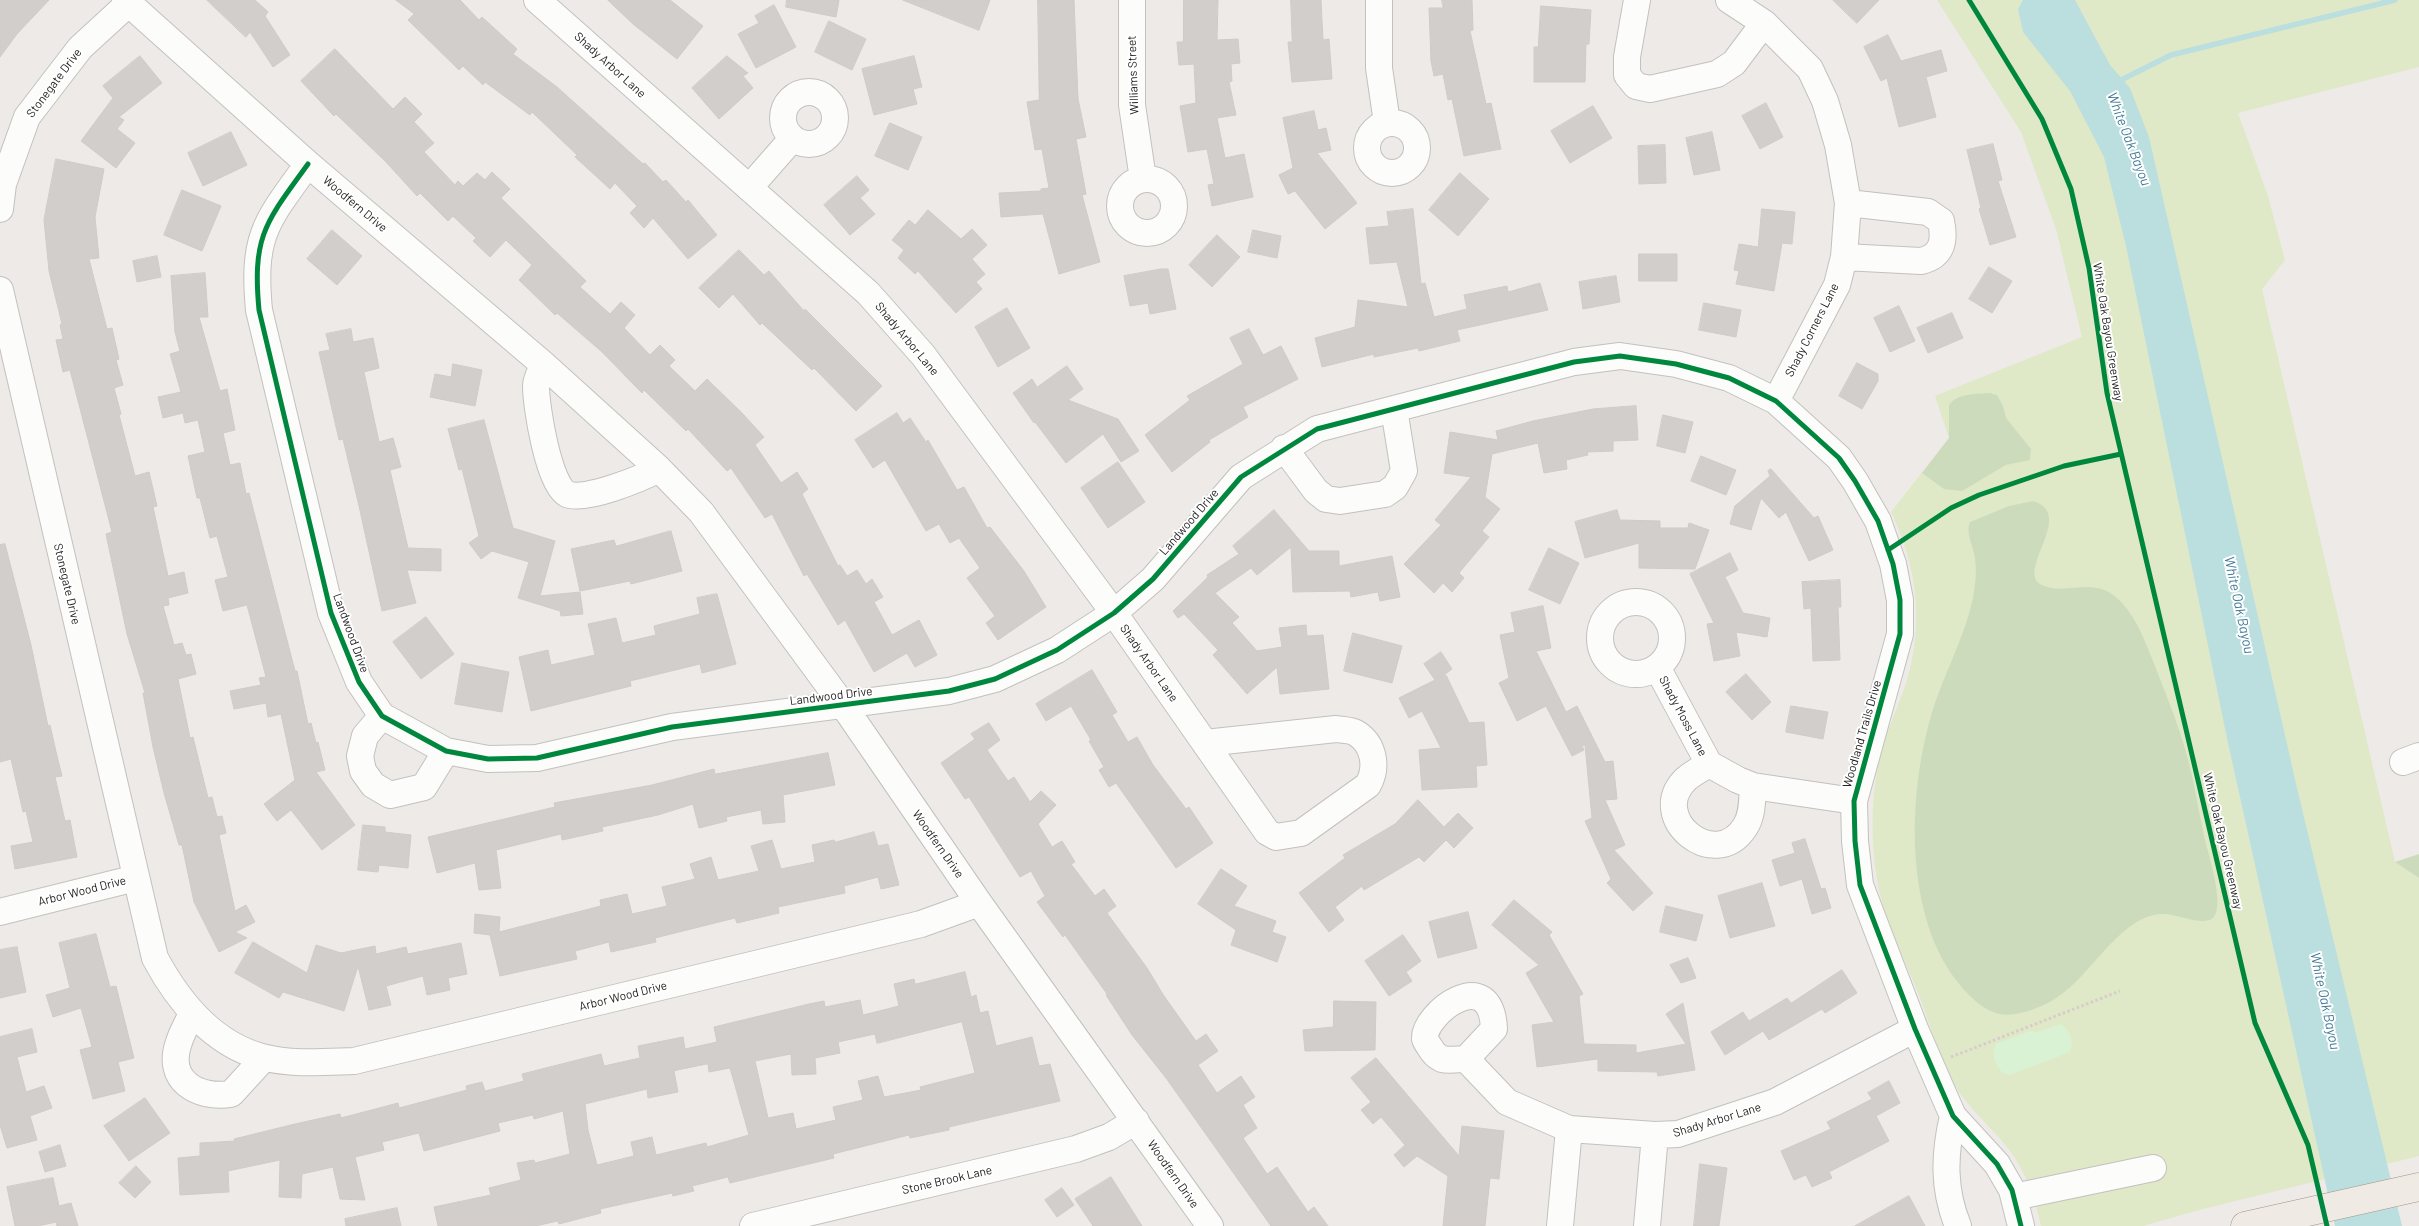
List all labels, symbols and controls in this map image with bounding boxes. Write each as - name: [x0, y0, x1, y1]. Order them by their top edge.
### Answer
- street label: Shady Arbor Lane: [571, 29, 649, 101]
- street label: Williams Street: [1124, 35, 1142, 115]
- street label: Stonegate Drive: [23, 46, 85, 120]
- water label: White Oak Bayou: [2103, 90, 2155, 188]
- street label: Woodfern Drive: [320, 173, 390, 235]
- street label: White Oak Bayou Greenway: [2090, 262, 2126, 402]
- street label: Shady Corners Lane: [1782, 281, 1842, 379]
- street label: Shady Arbor Lane: [872, 299, 942, 379]
- street label: Landwood Drive: [1156, 486, 1222, 558]
- street label: Stonegate Drive: [51, 542, 83, 626]
- water label: White Oak Bayou: [2220, 555, 2258, 655]
- street label: Landwood Drive: [330, 591, 372, 675]
- street label: Shady Arbor Lane: [1117, 621, 1181, 705]
- street label: Shady Moss Lane: [1656, 673, 1710, 759]
- street label: Woodland Trails Drive: [1840, 679, 1884, 789]
- street label: Landwood Drive: [789, 684, 873, 708]
- street label: White Oak Bayou Greenway: [2200, 771, 2246, 911]
- street label: Woodfern Drive: [909, 807, 967, 881]
- street label: Arbor Wood Drive: [37, 873, 127, 909]
- water label: White Oak Bayou: [2306, 951, 2344, 1051]
- street label: Arbor Wood Drive: [578, 978, 668, 1014]
- street label: Shady Arbor Lane: [1671, 1100, 1763, 1140]
- street label: Woodfern Drive: [1144, 1137, 1202, 1211]
- street label: Stone Brook Lane: [901, 1163, 993, 1197]

